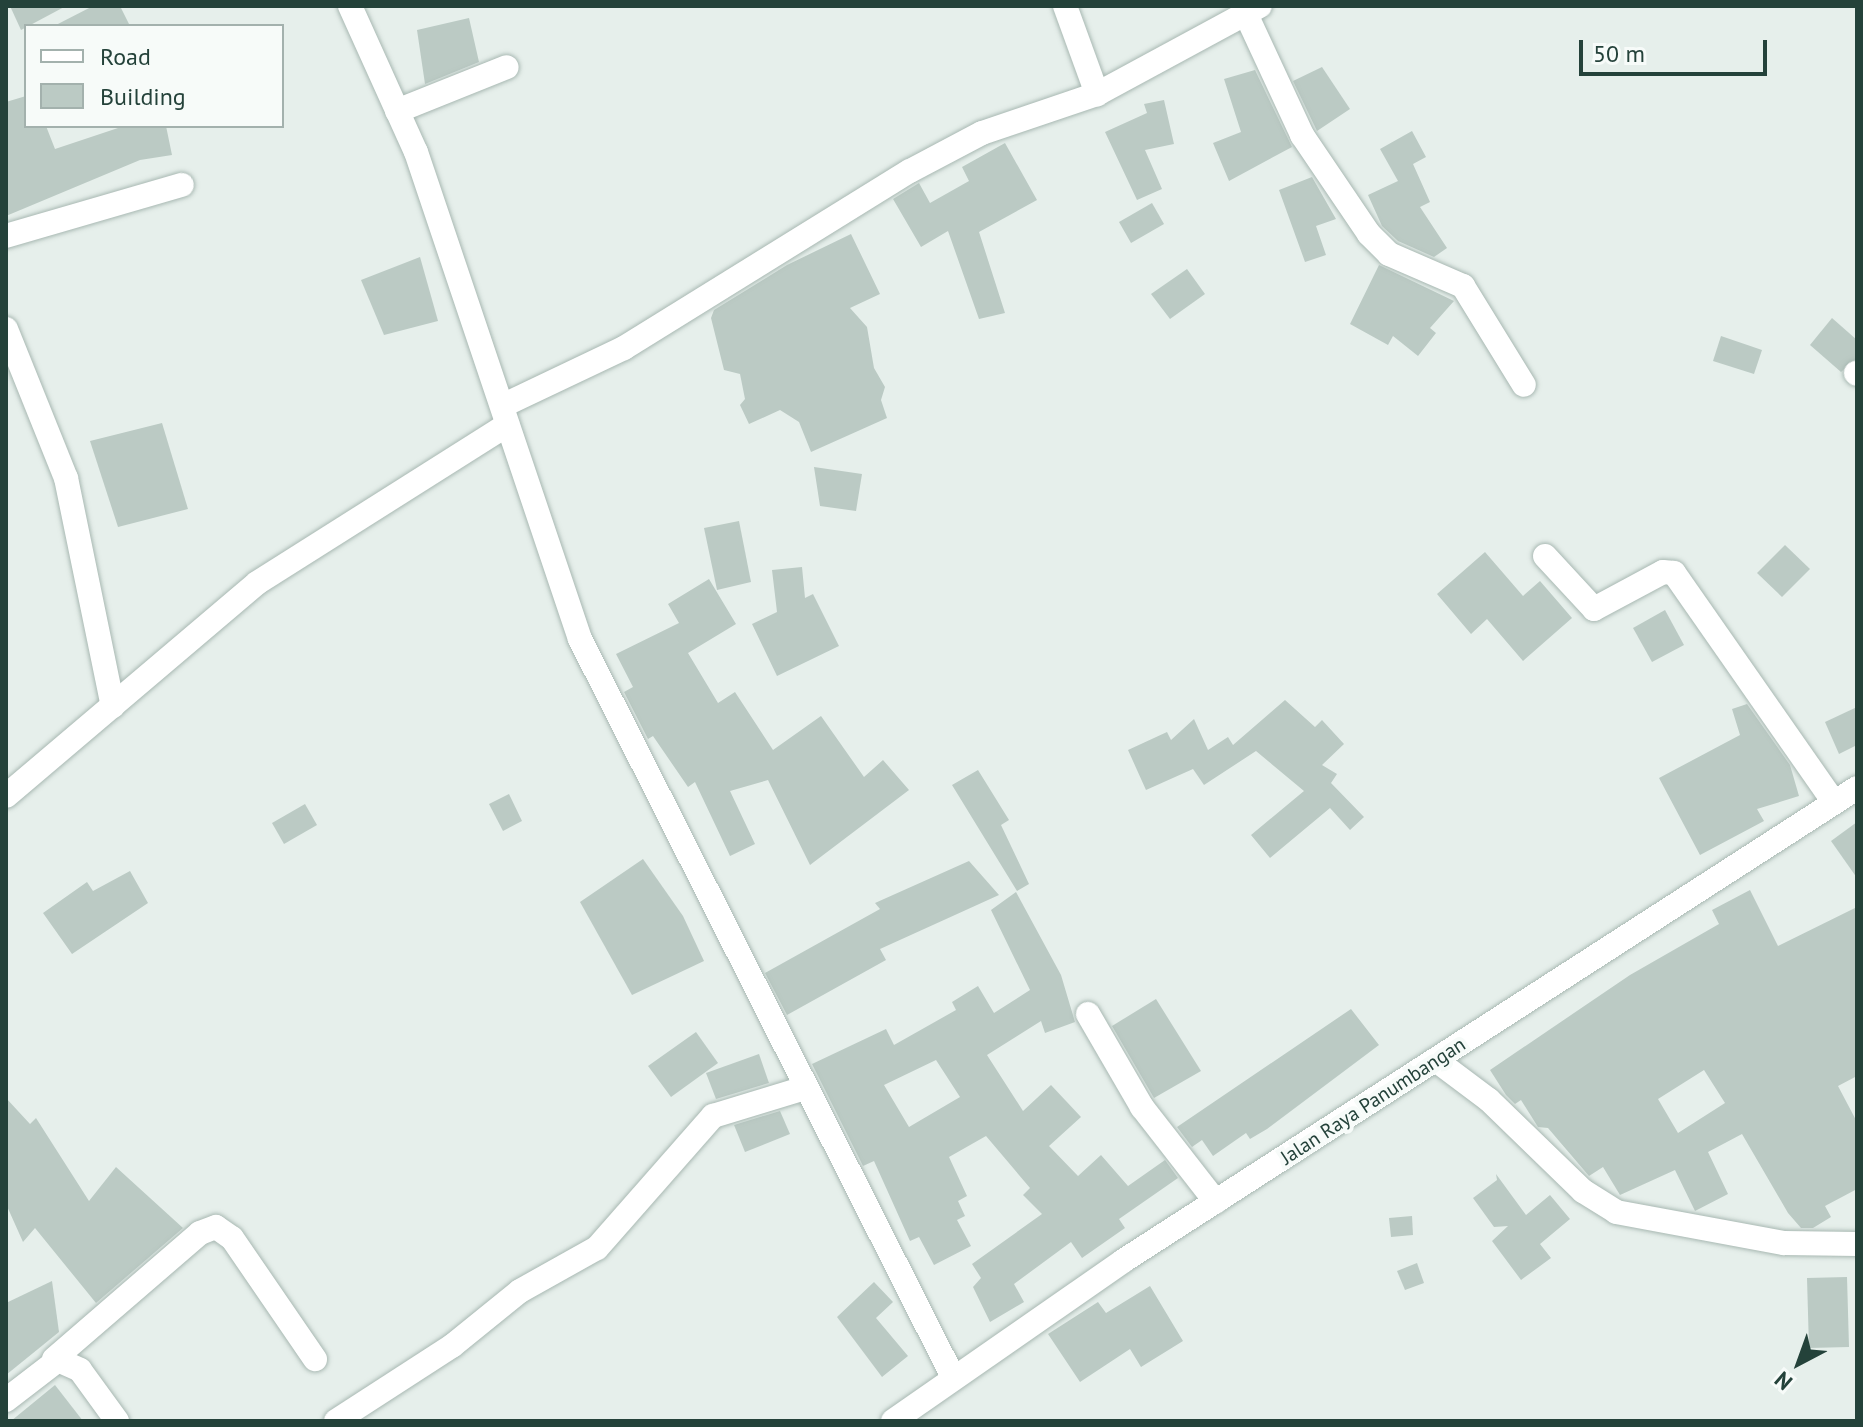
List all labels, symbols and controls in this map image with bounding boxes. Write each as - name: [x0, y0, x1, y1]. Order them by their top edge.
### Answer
- legend: [24, 24, 284, 128]
- scale bar: [1583, 24, 1771, 74]
- text: 50 m: [1593, 38, 1645, 69]
- text: Road: [100, 41, 151, 72]
- text: Building: [100, 81, 186, 112]
- street label: Jalan Raya Panumbangan: [1276, 1032, 1470, 1170]
- north arrow: [1759, 1323, 1839, 1403]
- text: N: [1769, 1366, 1798, 1396]

